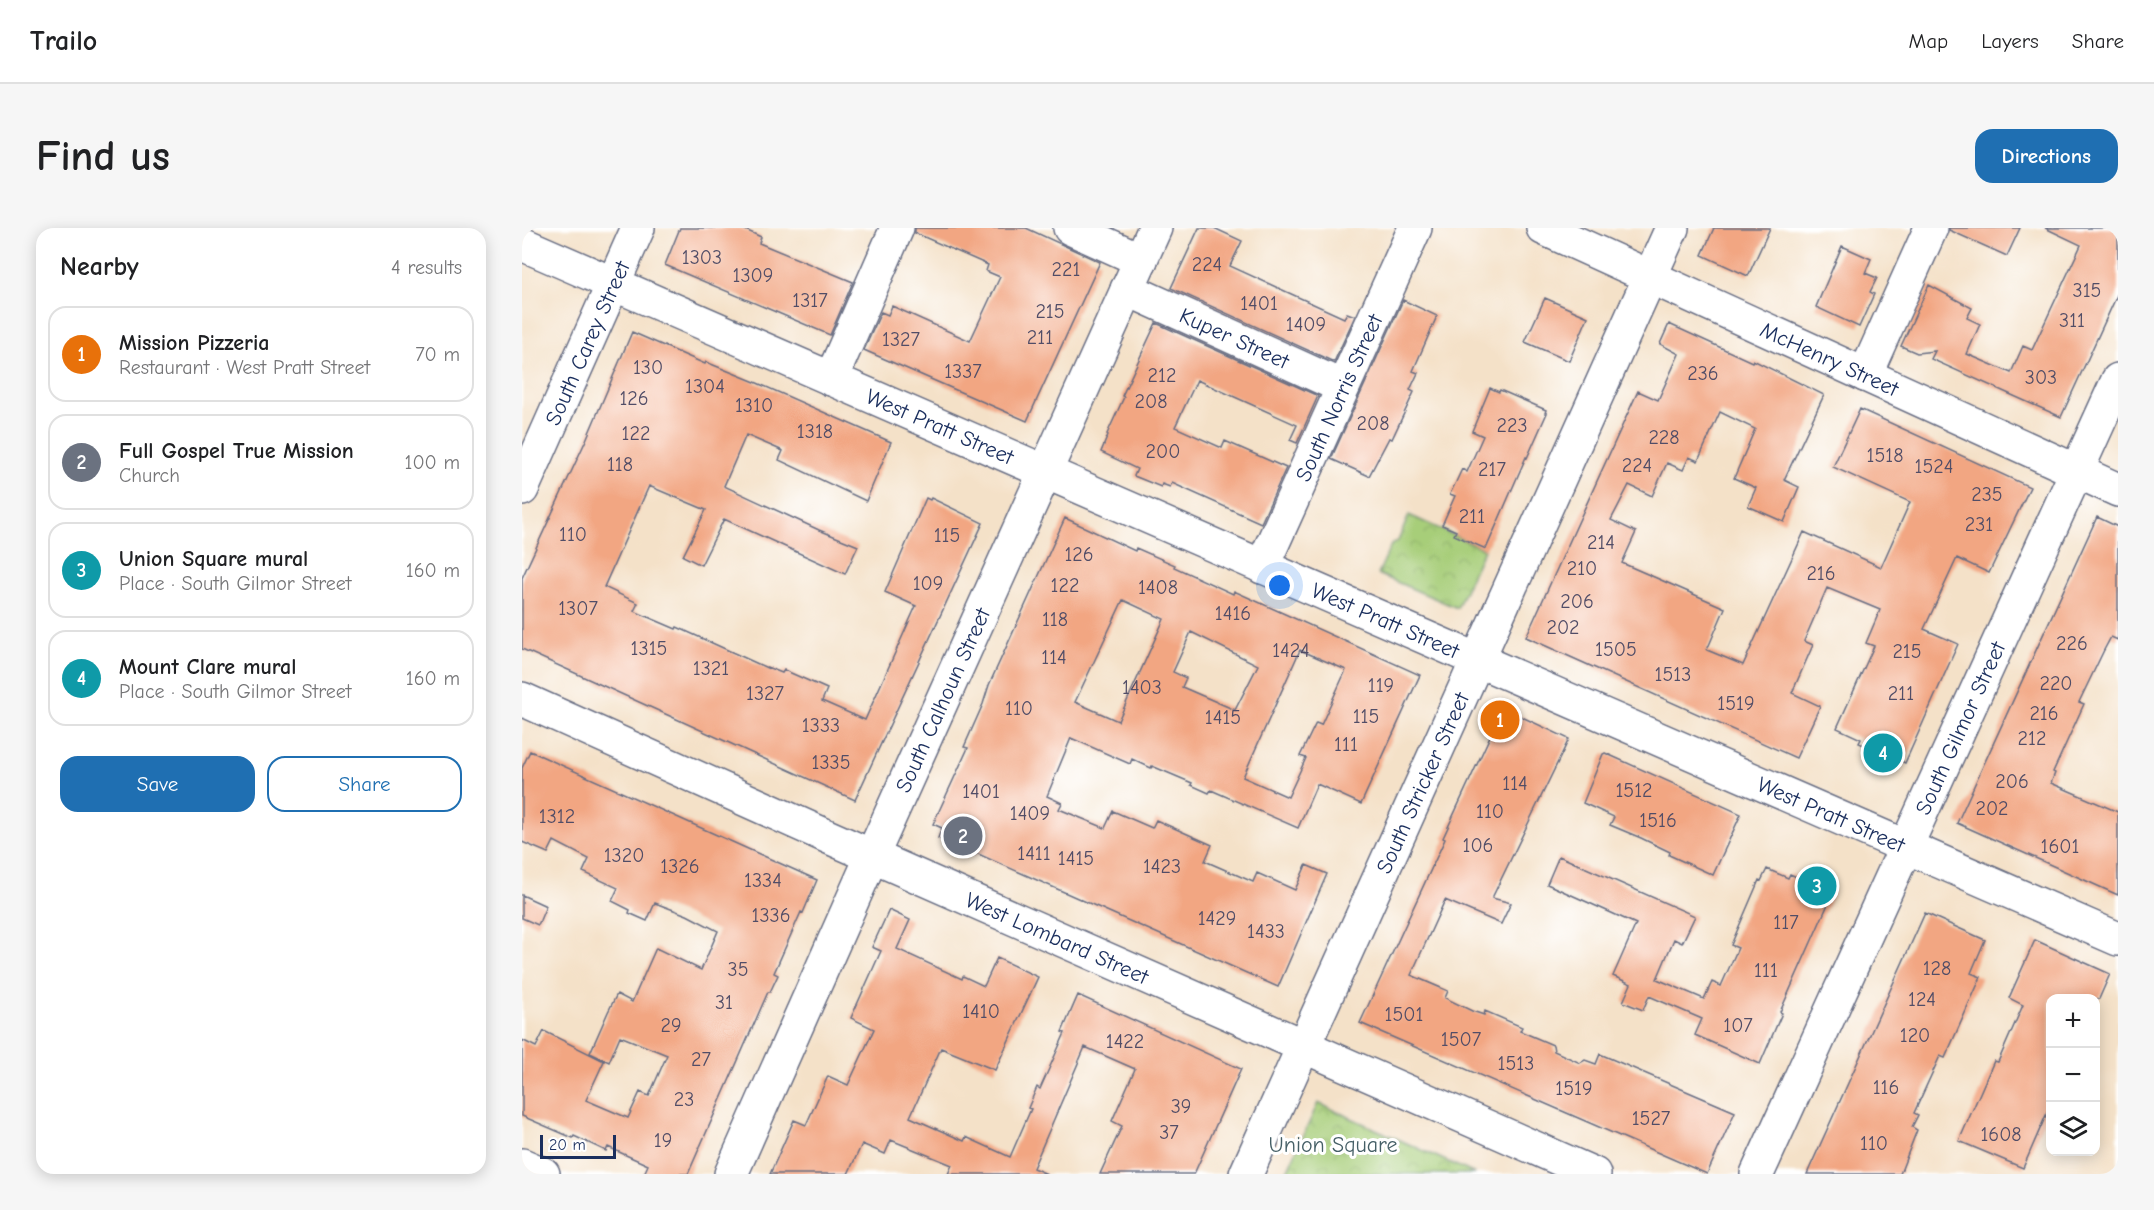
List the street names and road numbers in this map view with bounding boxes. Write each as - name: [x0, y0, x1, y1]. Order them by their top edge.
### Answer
- street label: South Carey Street: [540, 256, 636, 429]
- street label: Kuper Street: [1175, 303, 1294, 375]
- street label: South Norris Street: [1290, 310, 1389, 486]
- street label: McHenry Street: [1756, 317, 1903, 403]
- street label: West Pratt Street: [862, 383, 1018, 471]
- street label: West Pratt Street: [1307, 577, 1464, 665]
- street label: South Calhoun Street: [890, 603, 996, 797]
- street label: South Gilmor Street: [1910, 637, 2012, 819]
- street label: South Stricker Street: [1371, 688, 1475, 878]
- street label: West Pratt Street: [1753, 771, 1909, 859]
- street label: West Lombard Street: [961, 887, 1153, 990]

